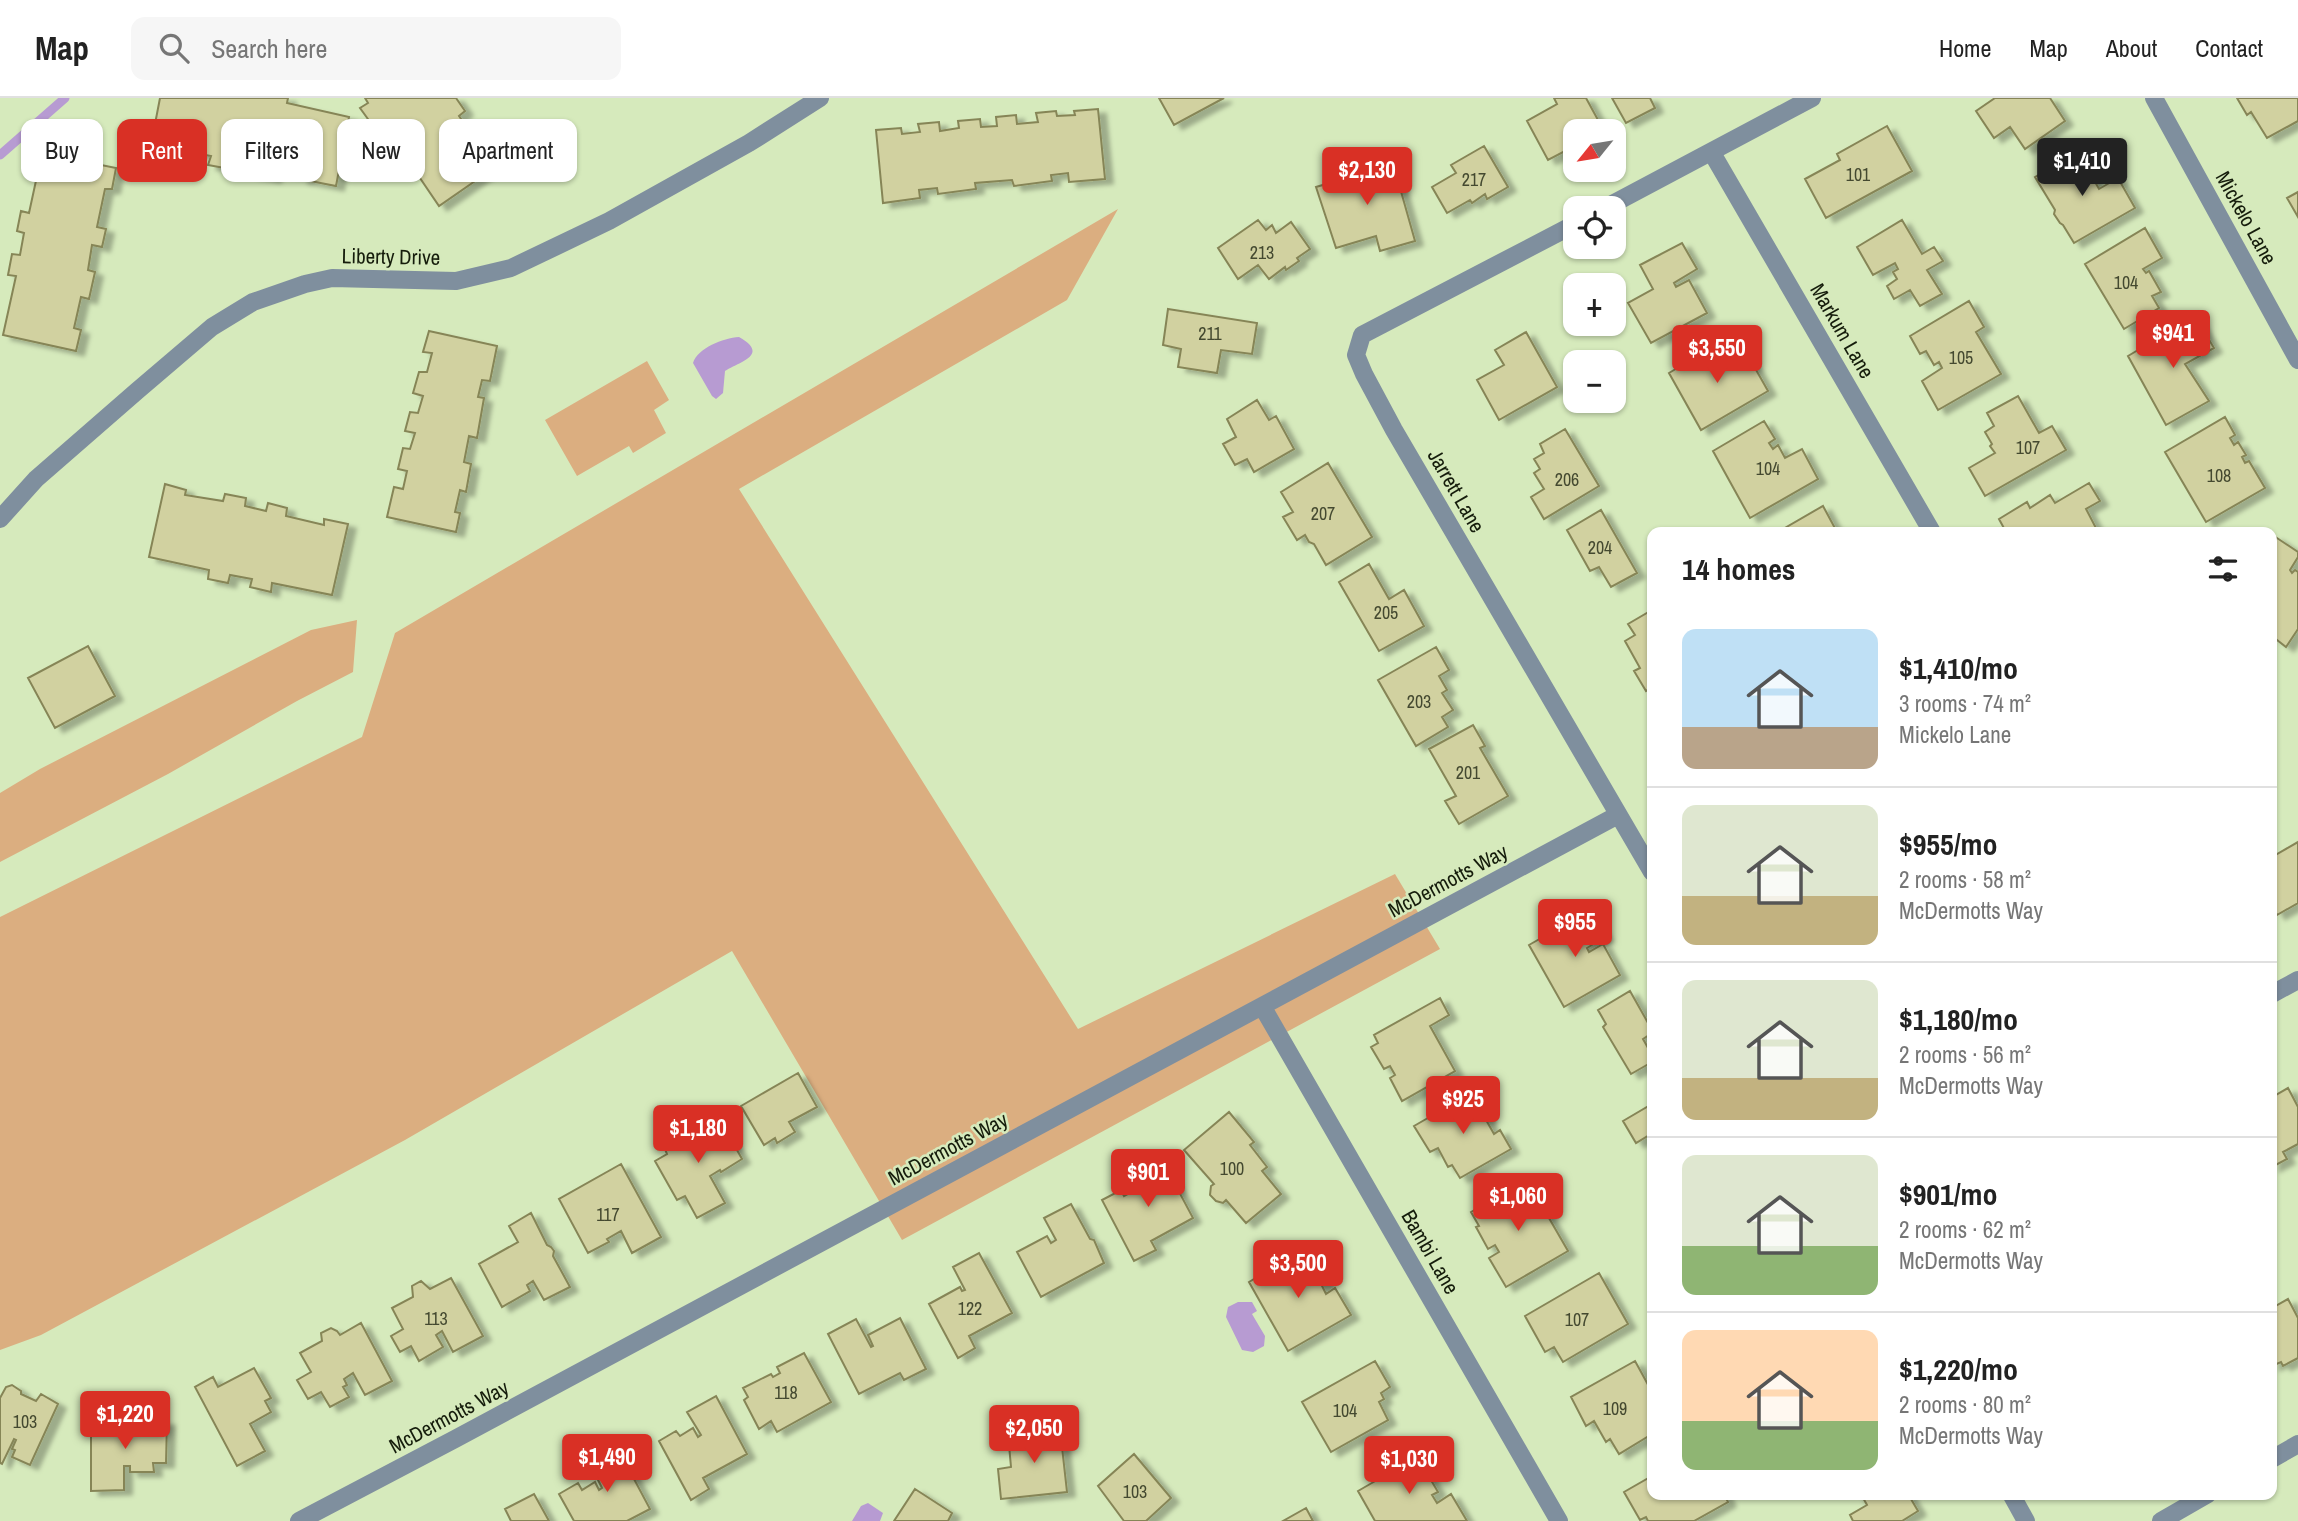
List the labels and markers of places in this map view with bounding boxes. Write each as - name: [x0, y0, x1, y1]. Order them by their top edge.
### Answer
- pin: $1,410: [2025, 139, 2139, 198]
- pin: $2,130: [1310, 148, 1424, 207]
- pin: $941: [2132, 310, 2214, 370]
- pin: $3,550: [1660, 326, 1774, 385]
- pin: $955: [1534, 900, 1616, 959]
- pin: $925: [1422, 1076, 1504, 1136]
- pin: $1,180: [641, 1105, 755, 1165]
- pin: $901: [1107, 1150, 1189, 1209]
- pin: $1,060: [1461, 1174, 1575, 1233]
- pin: $3,500: [1241, 1240, 1355, 1300]
- pin: $1,220: [68, 1392, 182, 1451]
- pin: $2,050: [977, 1406, 1091, 1465]
- pin: $1,490: [550, 1434, 664, 1494]
- pin: $1,030: [1352, 1436, 1466, 1496]

